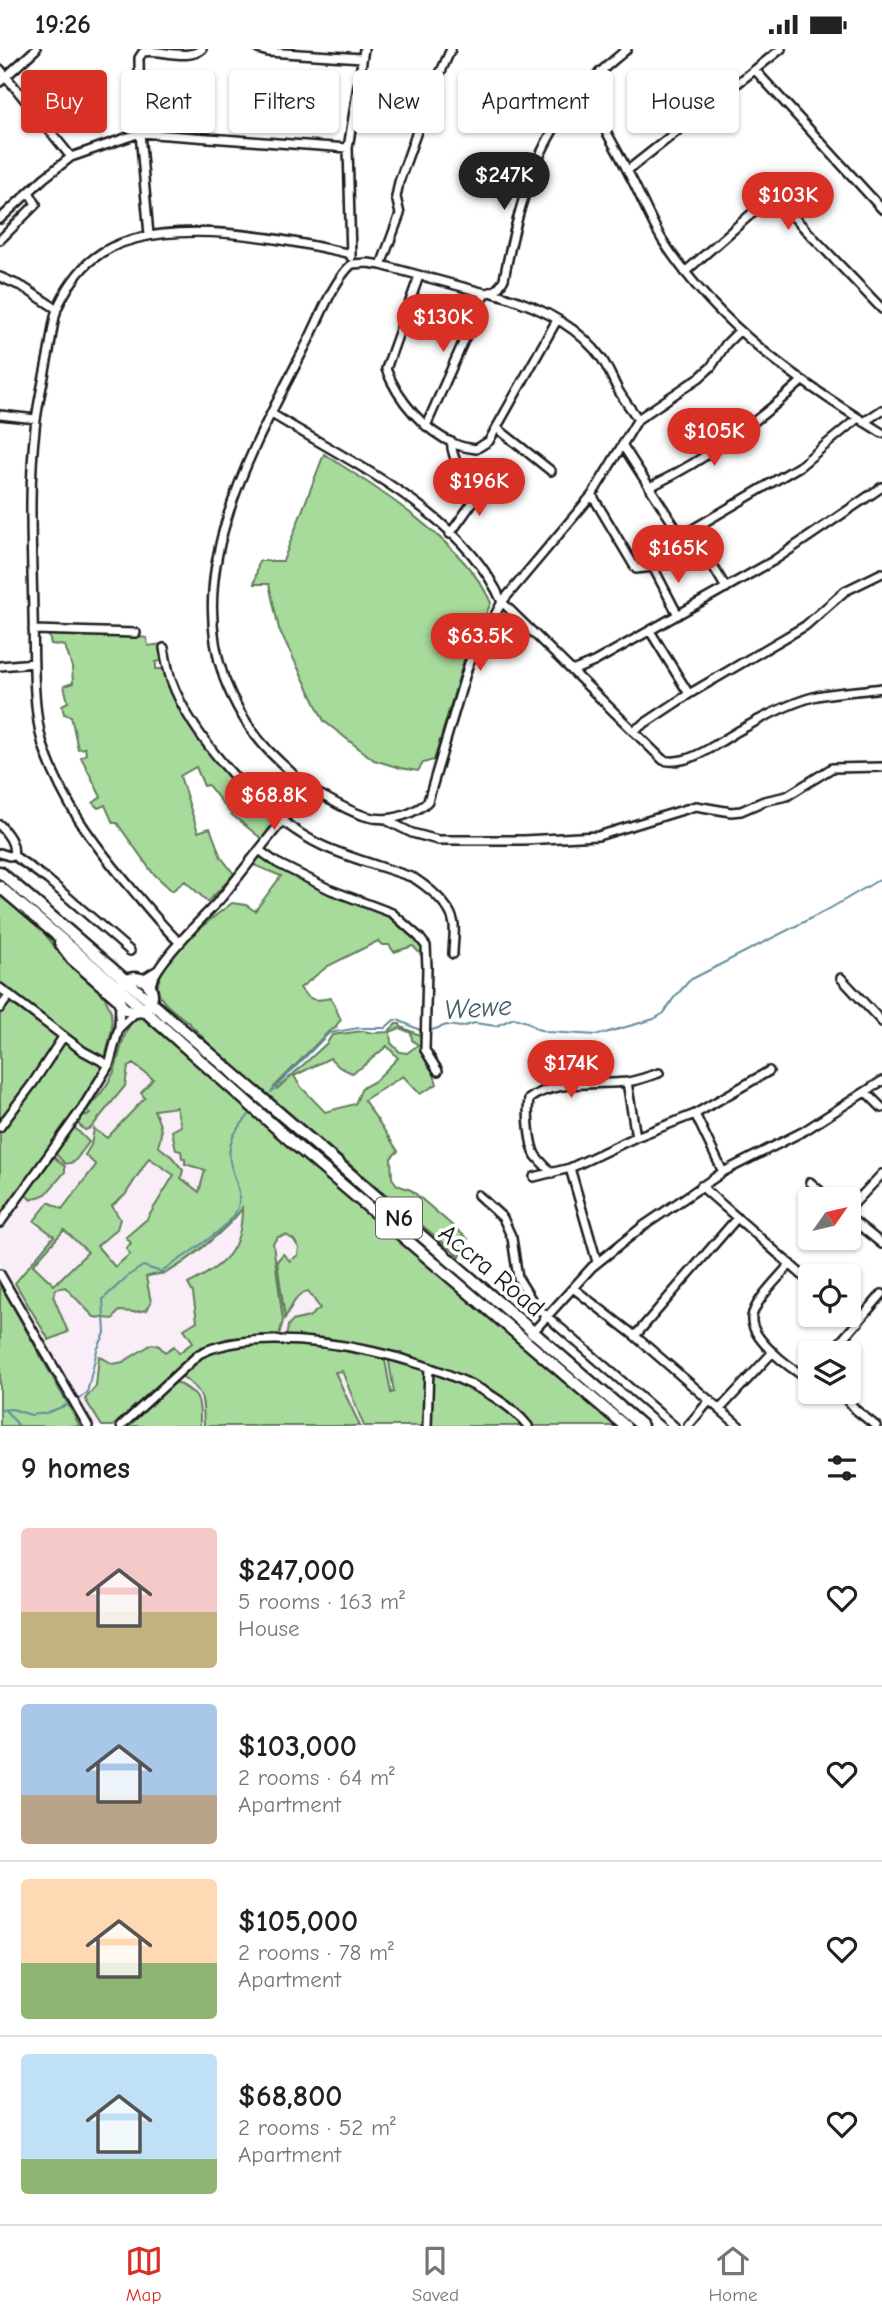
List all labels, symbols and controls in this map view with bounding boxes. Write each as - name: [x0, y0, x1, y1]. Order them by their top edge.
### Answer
- text: 19:26: [35, 10, 91, 40]
- chip: Buy: [21, 70, 107, 133]
- chip: Rent: [121, 70, 215, 133]
- chip: Filters: [229, 70, 339, 133]
- chip: New: [353, 70, 444, 133]
- chip: Apartment: [458, 70, 613, 133]
- chip: House: [627, 70, 739, 133]
- pin: $247K: [455, 153, 553, 212]
- text: $247K: [475, 161, 533, 188]
- pin: $103K: [739, 173, 837, 232]
- text: $103K: [758, 181, 818, 208]
- pin: $130K: [394, 295, 492, 354]
- text: $130K: [413, 303, 473, 330]
- pin: $105K: [665, 409, 763, 468]
- text: $105K: [683, 417, 745, 444]
- pin: $196K: [430, 459, 528, 518]
- text: $196K: [449, 467, 509, 494]
- pin: $165K: [629, 525, 727, 585]
- text: $165K: [648, 534, 708, 561]
- pin: $63.5K: [423, 613, 537, 673]
- text: $63.5K: [447, 622, 513, 649]
- pin: $68.8K: [217, 773, 331, 832]
- text: $68.8K: [241, 781, 307, 808]
- water label: Wewe: [443, 990, 513, 1026]
- pin: $174K: [522, 1041, 620, 1100]
- text: $174K: [543, 1049, 599, 1076]
- north arrow: [798, 1187, 861, 1249]
- map controls: [798, 1187, 861, 1404]
- road number: N6: [376, 1197, 422, 1239]
- street label: Accra Road: [433, 1218, 550, 1323]
- button: locate: [798, 1264, 861, 1327]
- button: layers: [798, 1341, 861, 1404]
- icon: filters: [823, 1449, 861, 1487]
- text: 9 homes: [21, 1451, 130, 1486]
- text: $247,000: [238, 1553, 355, 1588]
- icon: home: [77, 1556, 161, 1640]
- icon: heart: [823, 1579, 861, 1617]
- text: 5 rooms · 163 m²: [238, 1588, 405, 1615]
- text: House: [238, 1615, 300, 1642]
- text: $103,000: [238, 1729, 357, 1764]
- icon: home: [77, 1732, 161, 1816]
- icon: heart: [823, 1755, 861, 1793]
- text: 2 rooms · 64 m²: [238, 1764, 395, 1791]
- text: Apartment: [238, 1791, 341, 1818]
- text: $105,000: [238, 1904, 358, 1939]
- icon: home: [77, 1907, 161, 1991]
- icon: heart: [823, 1930, 861, 1968]
- text: 2 rooms · 78 m²: [238, 1939, 394, 1966]
- text: Apartment: [238, 1966, 341, 1993]
- text: $68,800: [238, 2079, 343, 2114]
- icon: home: [77, 2082, 161, 2166]
- icon: heart: [823, 2105, 861, 2143]
- text: 2 rooms · 52 m²: [238, 2114, 396, 2141]
- text: Apartment: [238, 2141, 341, 2168]
- tab: Map: [125, 2242, 163, 2306]
- tab: Saved: [412, 2242, 459, 2306]
- tab: Home: [708, 2242, 757, 2306]

